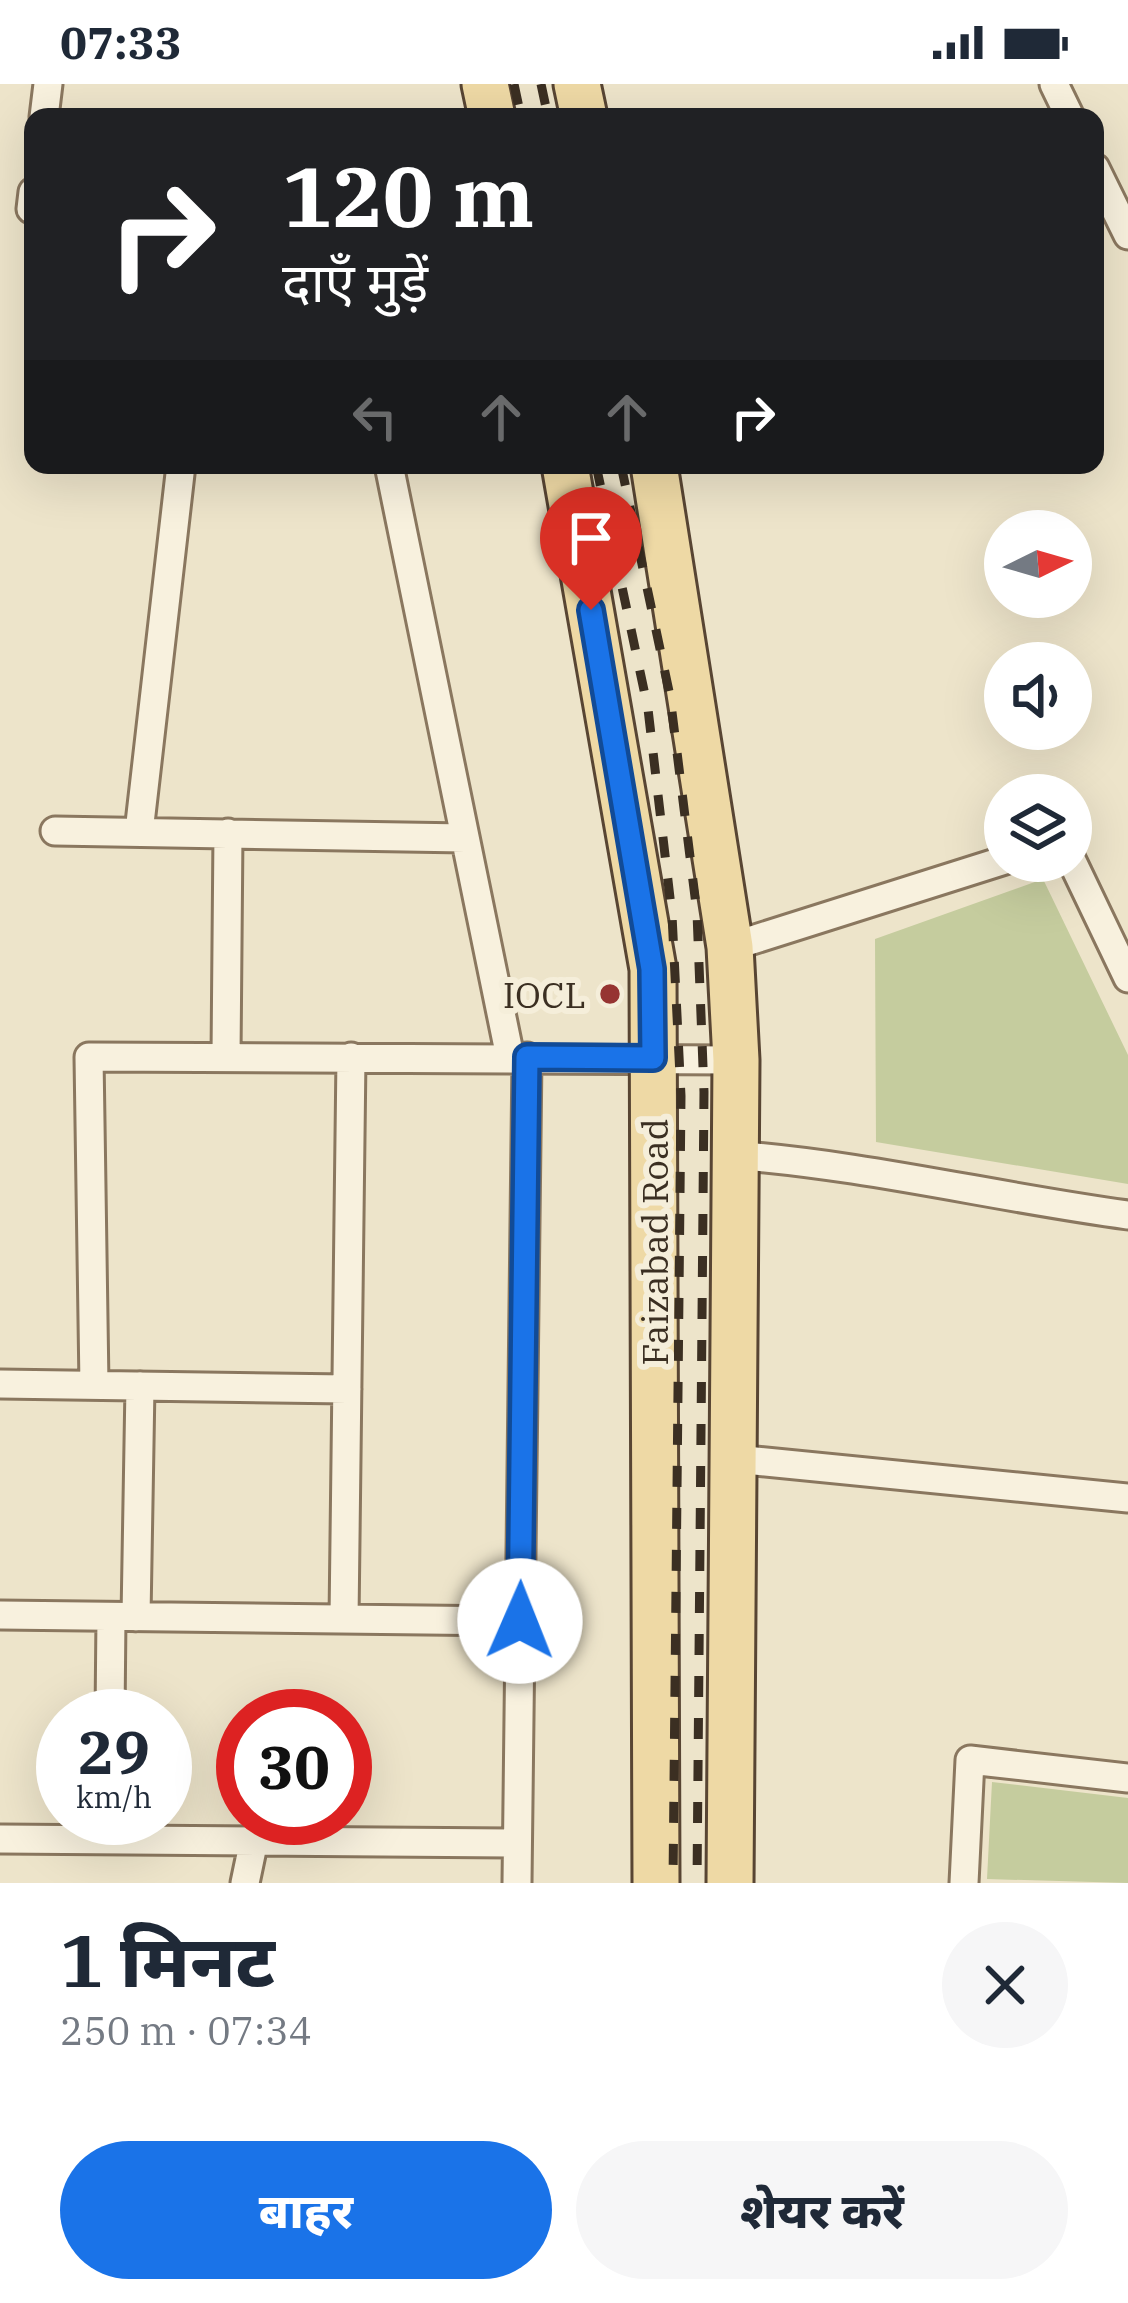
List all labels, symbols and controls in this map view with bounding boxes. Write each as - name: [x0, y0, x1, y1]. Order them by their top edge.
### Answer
- text: 07:33: [60, 13, 182, 71]
- text: 120 m: [282, 141, 534, 250]
- icon: right: [84, 156, 240, 312]
- text: दाएँ मुड़ें: [282, 247, 428, 317]
- icon: left: [342, 384, 408, 450]
- icon: ahead: [468, 384, 534, 450]
- icon: ahead: [594, 384, 660, 450]
- icon: right: [720, 384, 786, 450]
- pin: [540, 487, 642, 610]
- icon: arrive: [558, 505, 624, 571]
- north arrow: [984, 510, 1092, 618]
- map controls: [984, 510, 1092, 882]
- button: sound: [984, 642, 1092, 750]
- button: layers: [984, 774, 1092, 882]
- place label: IOCL: [503, 971, 586, 1018]
- marker: IOCL: [597, 981, 623, 1007]
- street label: Faizabad Road: [631, 1118, 678, 1366]
- position arrow: [457, 1558, 583, 1684]
- speed limit sign: 30: [216, 1689, 372, 1845]
- text: 29: [78, 1712, 150, 1791]
- text: km/h: [76, 1777, 152, 1816]
- text: 1 मिनट: [60, 1913, 275, 2007]
- button: close: [942, 1922, 1068, 2048]
- text: 250 m · 07:34: [60, 2005, 312, 2056]
- button: बाहर: [60, 2141, 552, 2279]
- button: शेयर करें: [576, 2141, 1068, 2279]

